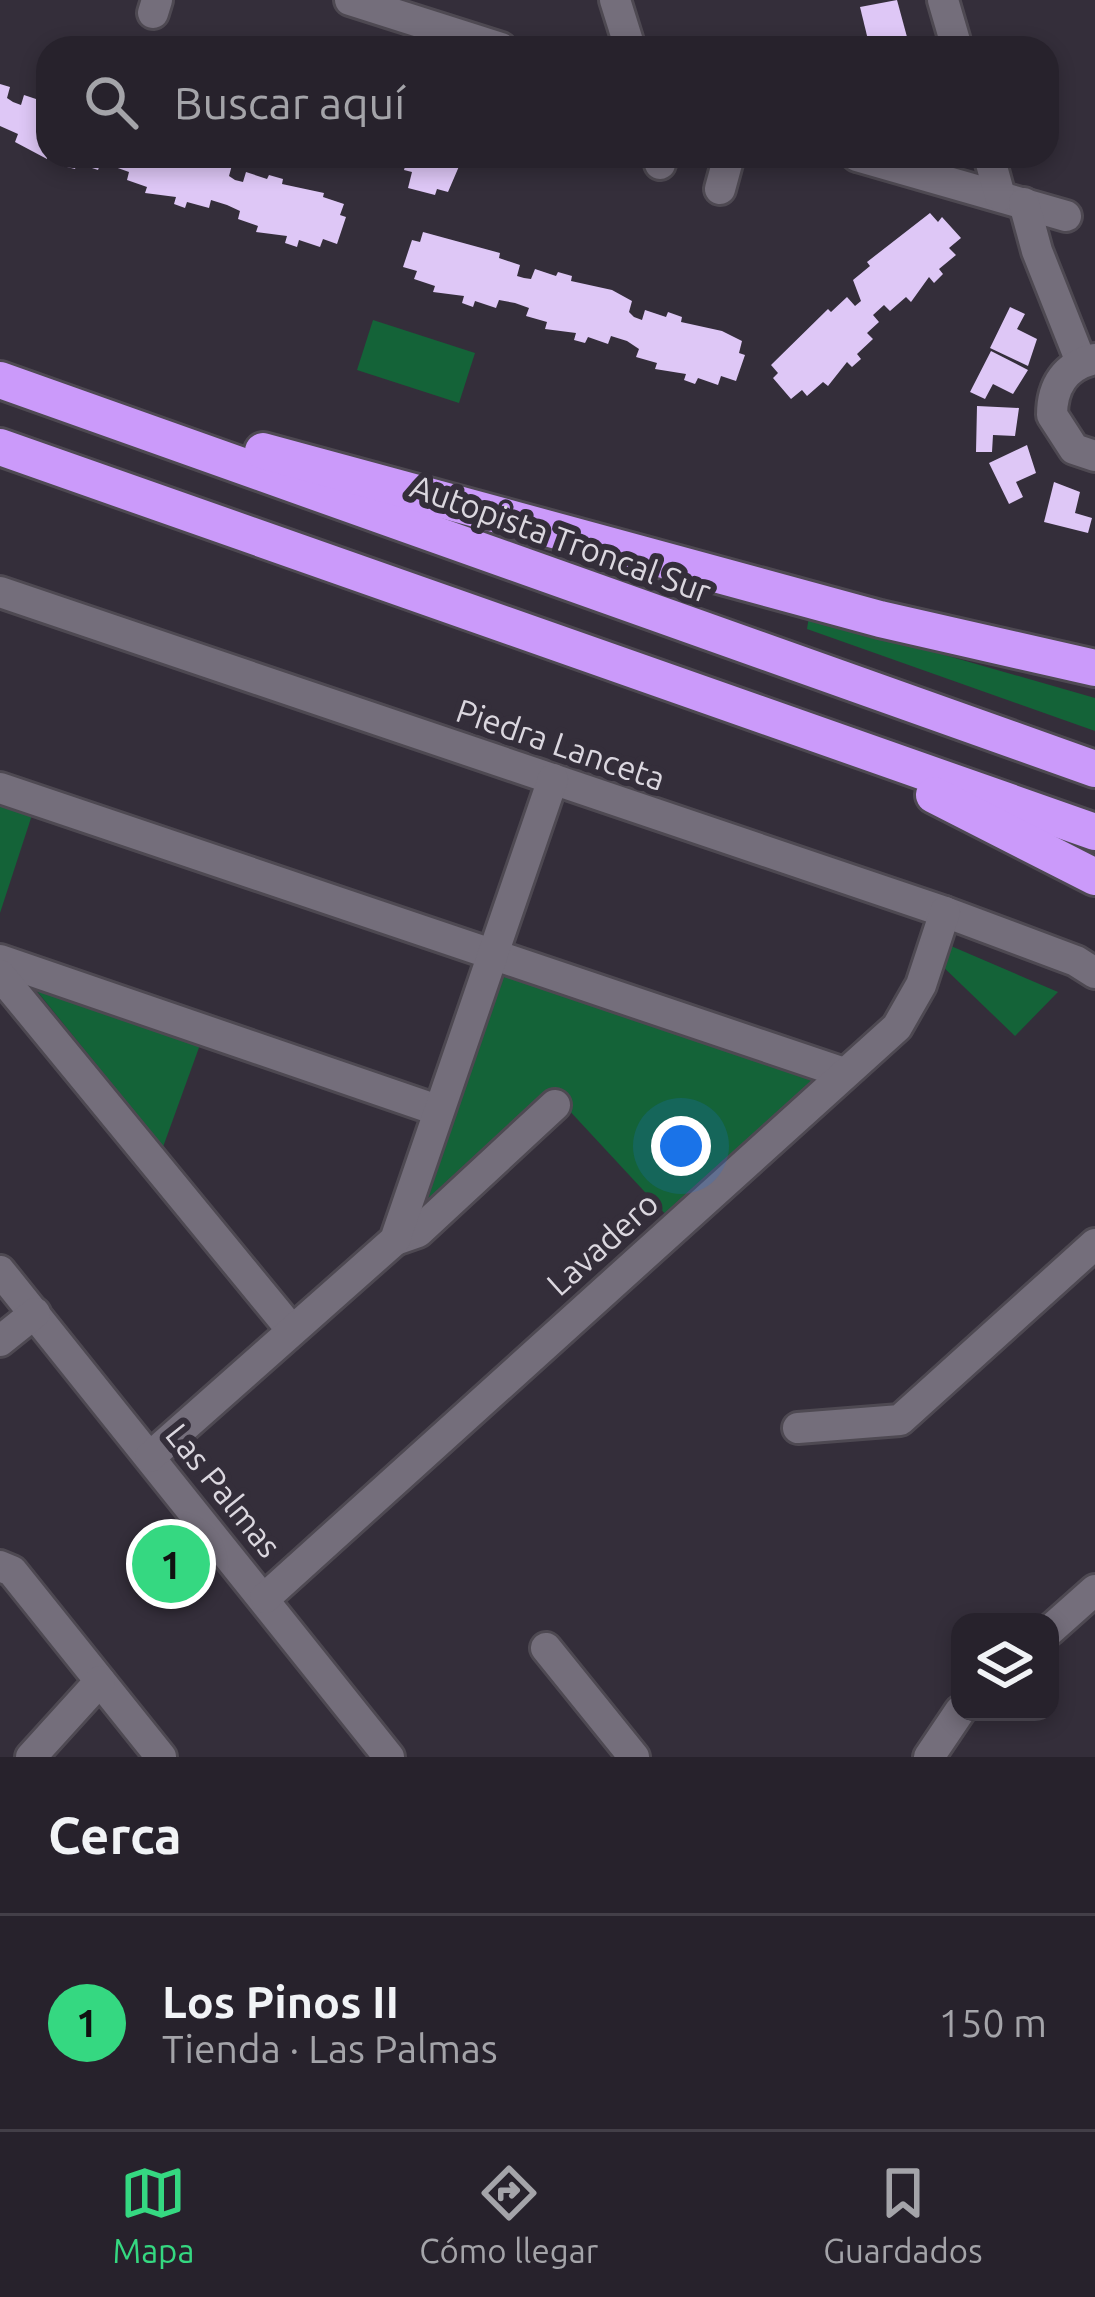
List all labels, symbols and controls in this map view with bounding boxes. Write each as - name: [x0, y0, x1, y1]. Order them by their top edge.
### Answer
- search box: [36, 36, 1059, 168]
- icon: search: [78, 69, 144, 135]
- text: Buscar aquí: [174, 77, 405, 128]
- street label: Autopista Troncal Sur: [406, 466, 716, 610]
- street label: Piedra Lanceta: [452, 691, 670, 797]
- your location: [651, 1116, 711, 1176]
- street label: Lavadero: [539, 1184, 665, 1302]
- street label: Las Palmas: [159, 1416, 289, 1564]
- pin: 1: [132, 1519, 210, 1609]
- map controls: [951, 1613, 1059, 1721]
- button: layers: [951, 1613, 1059, 1721]
- text: Cerca: [48, 1806, 182, 1864]
- text: Los Pinos II: [162, 1976, 399, 2027]
- text: 1: [76, 2001, 98, 2044]
- text: 150 m: [938, 2001, 1047, 2044]
- text: Tienda · Las Palmas: [162, 2027, 498, 2070]
- tab: Mapa: [112, 2160, 194, 2269]
- tab: Cómo llegar: [419, 2160, 598, 2269]
- tab: Guardados: [823, 2160, 982, 2269]

